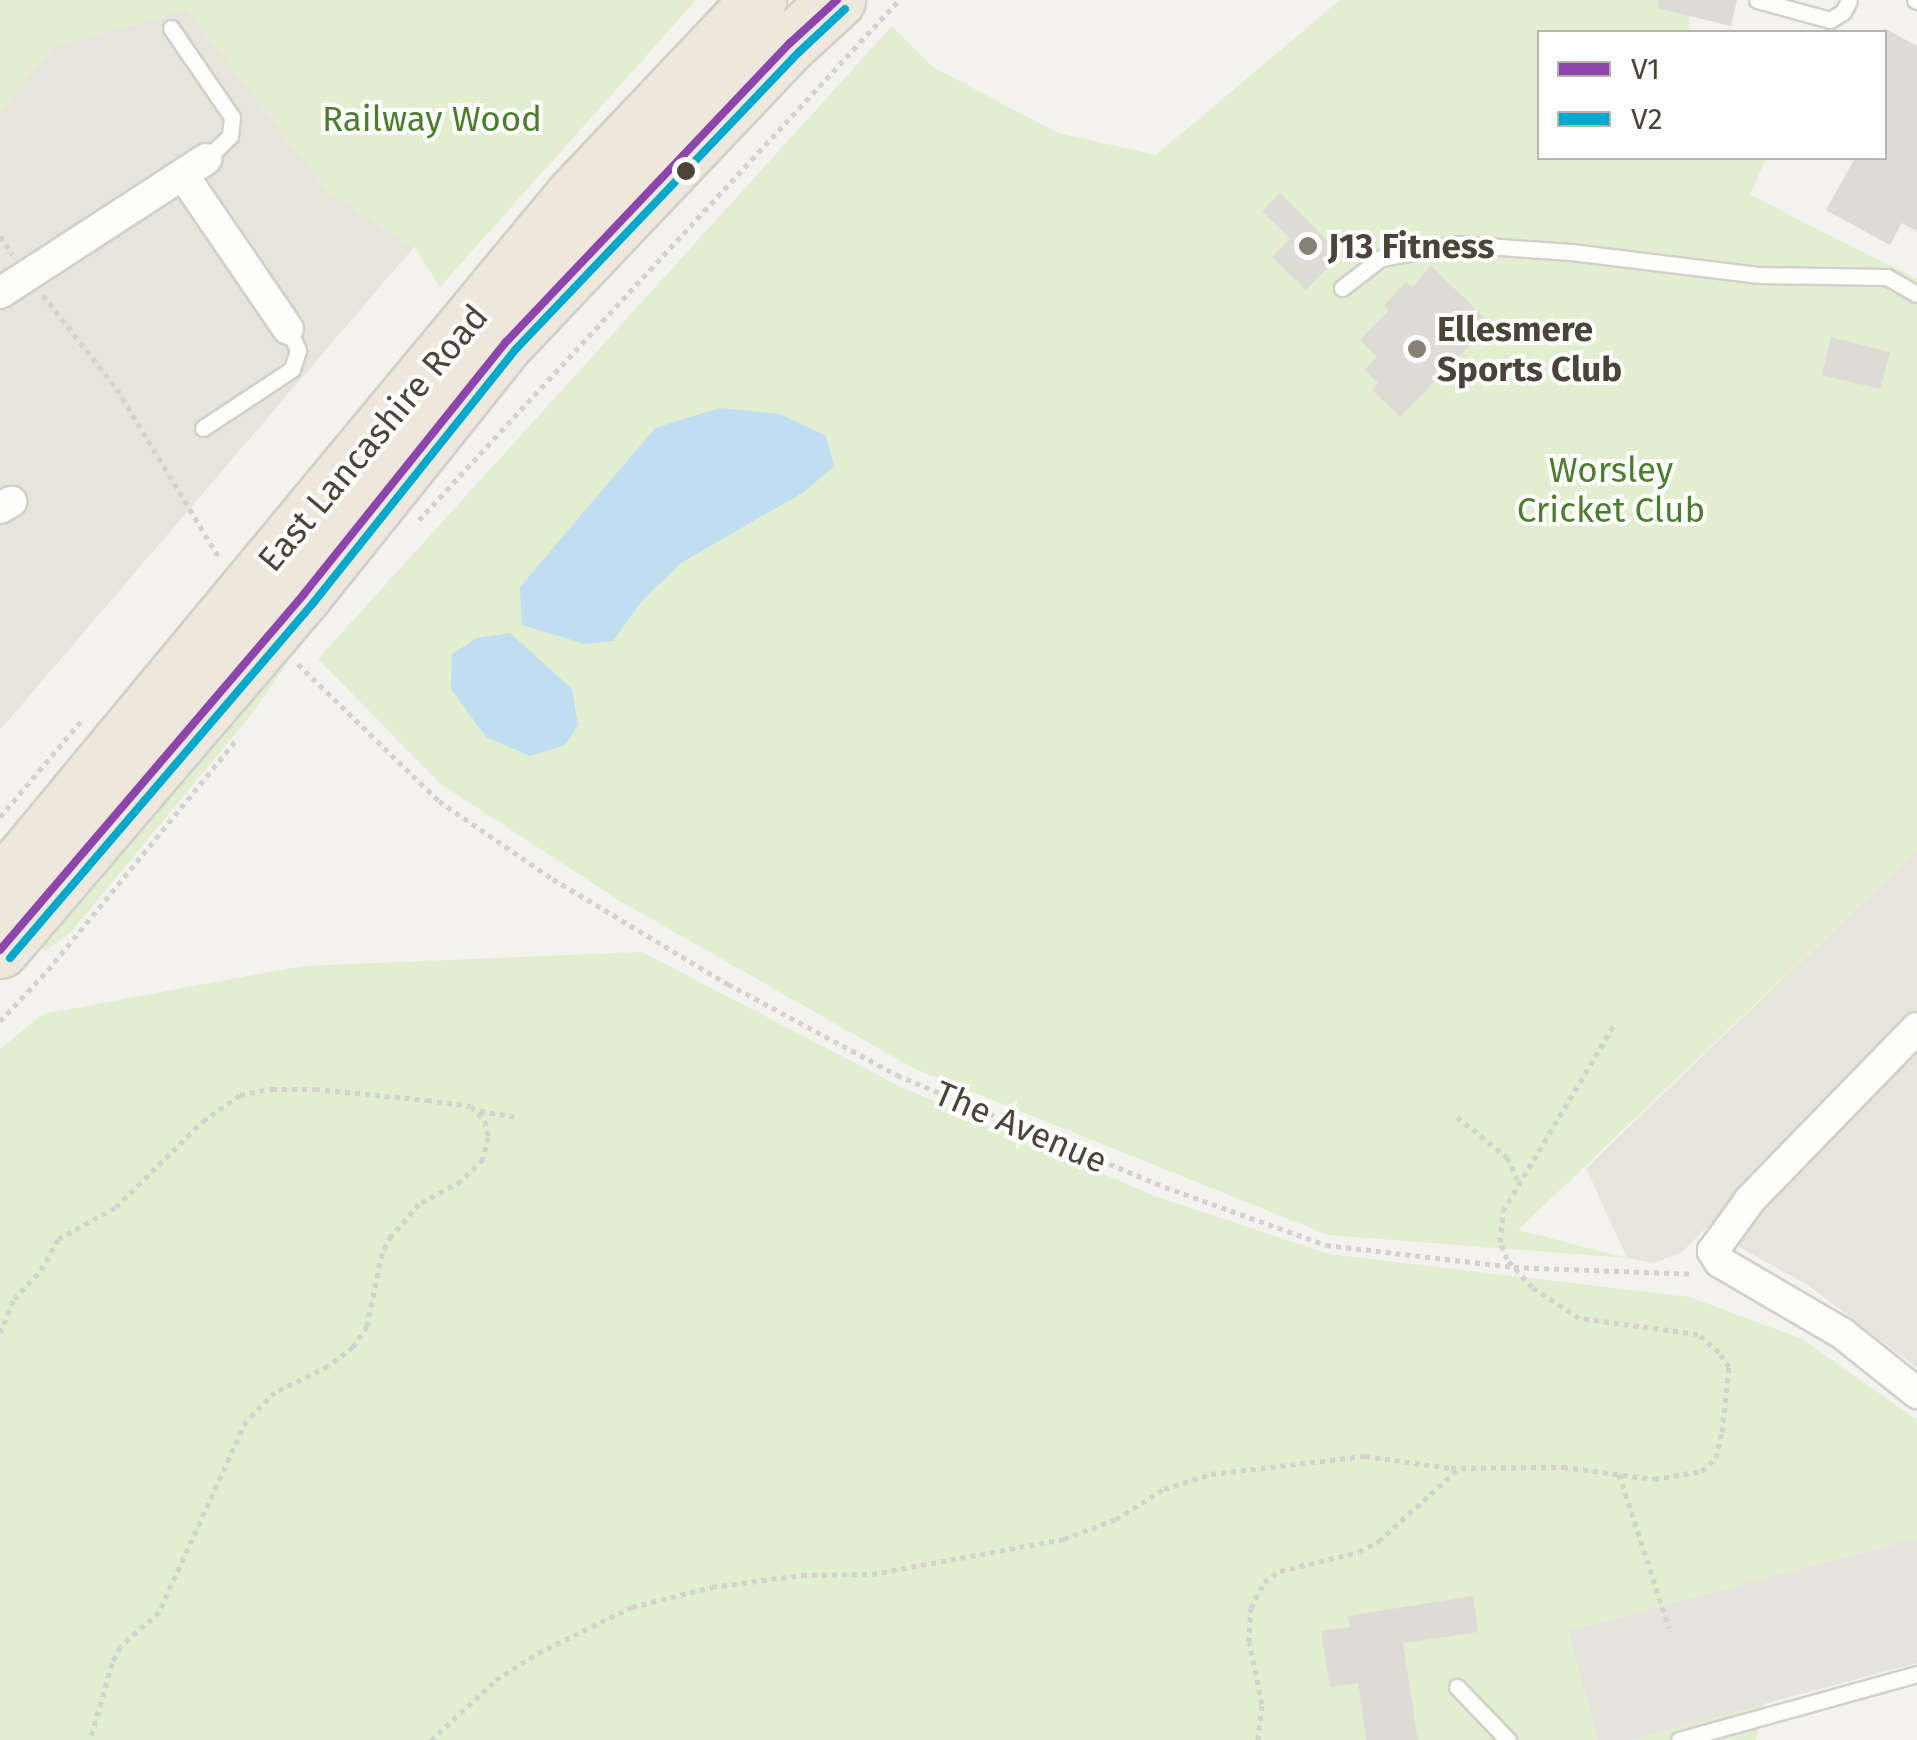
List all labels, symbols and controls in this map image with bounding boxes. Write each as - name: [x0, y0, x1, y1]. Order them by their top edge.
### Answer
- legend: [1537, 30, 1887, 160]
- text: V1: [1631, 51, 1660, 87]
- park label: Railway Wood: [322, 98, 542, 140]
- text: V2: [1631, 101, 1663, 137]
- unlabelled marker: [676, 161, 696, 181]
- place label: J13 Fitness: [1328, 225, 1494, 267]
- marker: J13 Fitness: [1297, 235, 1319, 257]
- street label: East Lancashire Road: [249, 296, 497, 580]
- place label: Ellesmere Sports Club: [1437, 308, 1622, 390]
- marker: Ellesmere Sports Club: [1406, 338, 1428, 360]
- park label: Worsley Cricket Club: [1517, 449, 1705, 531]
- street label: The Avenue: [929, 1072, 1113, 1182]

